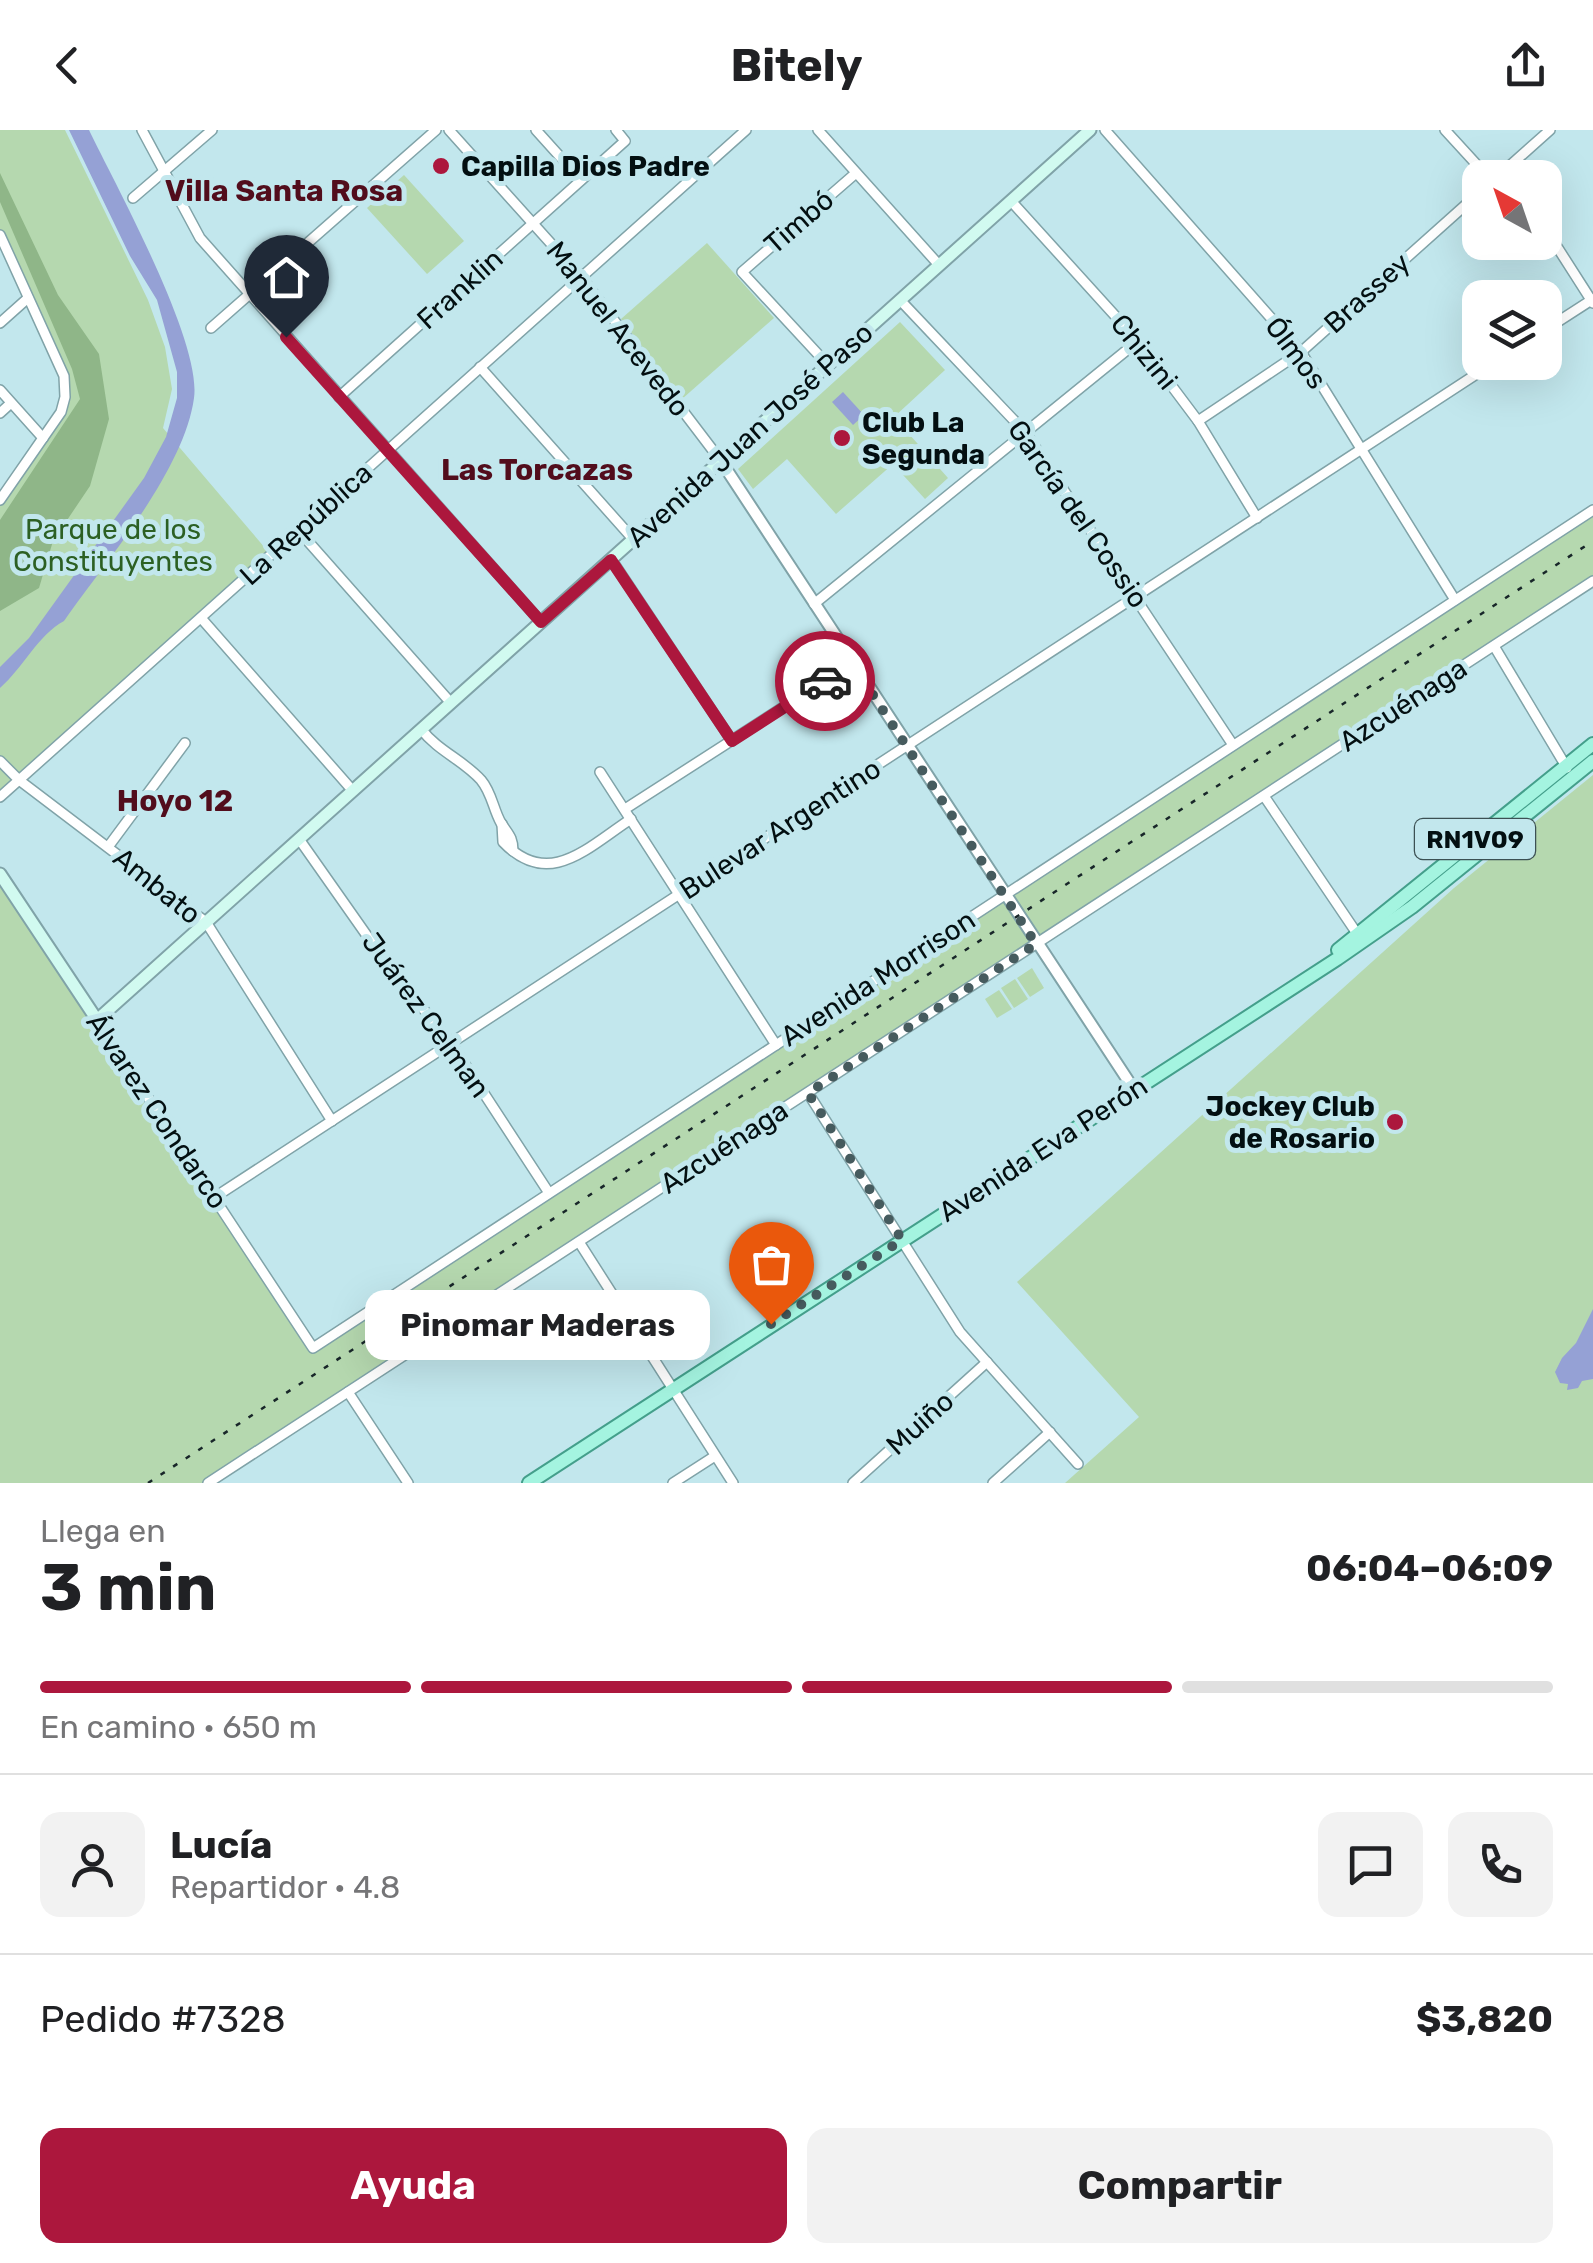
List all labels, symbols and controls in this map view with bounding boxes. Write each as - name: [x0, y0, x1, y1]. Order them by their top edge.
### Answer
- icon: back: [40, 38, 95, 93]
- icon: share: [1498, 38, 1553, 93]
- text: Bitely: [730, 39, 863, 92]
- place label: Capilla Dios Padre: [461, 150, 710, 183]
- marker: Capilla Dios Padre: [430, 155, 452, 177]
- north arrow: [1462, 160, 1562, 260]
- map controls: [1462, 160, 1562, 380]
- district label: Villa Santa Rosa: [165, 173, 403, 209]
- street label: Timbó: [758, 183, 840, 261]
- pin: [244, 235, 329, 338]
- street label: Manuel Acevedo: [540, 235, 696, 423]
- street label: Franklin: [410, 242, 510, 336]
- street label: Brassey: [1317, 246, 1417, 340]
- icon: home: [259, 250, 314, 305]
- button: layers: [1462, 280, 1562, 380]
- street label: Chizini: [1104, 308, 1184, 396]
- street label: Ólmos: [1258, 311, 1334, 395]
- street label: Avenida Juan José Paso: [620, 316, 880, 554]
- place label: Club La Segunda: [862, 406, 985, 471]
- street label: García del Cossio: [1001, 414, 1155, 614]
- marker: Club La Segunda: [831, 427, 853, 449]
- district label: Las Torcazas: [441, 452, 633, 488]
- street label: La República: [233, 456, 379, 592]
- park label: Parque de los Constituyentes: [13, 513, 213, 578]
- courier: [775, 631, 875, 731]
- street label: Azcuénaga: [1333, 652, 1473, 758]
- icon: car: [798, 654, 853, 709]
- street label: Bulevar Argentino: [673, 752, 887, 906]
- district label: Hoyo 12: [117, 783, 233, 819]
- road number: RN1V09: [1415, 819, 1535, 859]
- street label: Ambato: [107, 841, 207, 931]
- street label: Avenida Morrison: [775, 903, 981, 1053]
- street label: Juárez Celman: [355, 926, 497, 1104]
- street label: Álvarez Condarco: [79, 1007, 235, 1215]
- street label: Avenida Eva Perón: [933, 1069, 1153, 1229]
- place label: Jockey Club de Rosario: [1206, 1090, 1375, 1155]
- street label: Azcuénaga: [654, 1094, 794, 1200]
- marker: Jockey Club de Rosario: [1384, 1111, 1406, 1133]
- pin: [729, 1222, 814, 1325]
- icon: bag: [744, 1237, 799, 1292]
- callout: Pinomar Maderas: [366, 1289, 711, 1359]
- text: Pinomar Maderas: [400, 1306, 675, 1344]
- street label: Muiño: [880, 1384, 960, 1462]
- text: Llega en: [40, 1512, 166, 1550]
- text: 06:04–06:09: [1306, 1545, 1553, 1591]
- text: 3 min: [40, 1549, 217, 1626]
- text: En camino · 650 m: [40, 1708, 317, 1746]
- button: person: [40, 1812, 145, 1917]
- button: chat: [1318, 1812, 1423, 1917]
- button: phone: [1448, 1812, 1553, 1917]
- text: Lucía: [170, 1822, 272, 1868]
- text: Repartidor · 4.8: [170, 1868, 400, 1906]
- text: Pedido #7328: [40, 1996, 286, 2042]
- text: $3,820: [1416, 1996, 1553, 2042]
- button: Ayuda: [40, 2128, 787, 2243]
- button: Compartir: [807, 2128, 1553, 2243]

